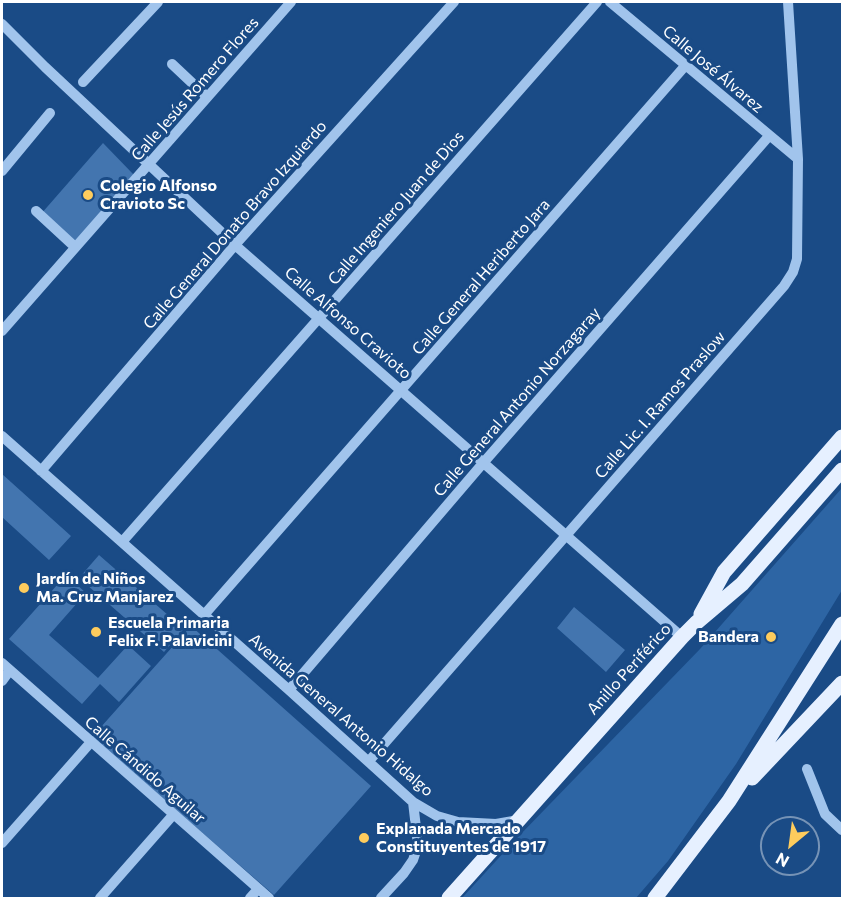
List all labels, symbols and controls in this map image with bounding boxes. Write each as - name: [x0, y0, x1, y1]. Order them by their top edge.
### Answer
- street label: Calle Jesús Romero Flores: [127, 13, 263, 165]
- street label: Calle José Álvarez: [659, 21, 767, 117]
- street label: Calle General Donato Bravo Izquierdo: [139, 117, 331, 333]
- street label: Calle Ingeniero Juan de Dios: [324, 127, 468, 289]
- place label: Colegio Alfonso Cravioto Sc: [100, 176, 217, 214]
- marker: Colegio Alfonso Cravioto Sc: [81, 188, 95, 202]
- street label: Calle General Heriberto Jara: [408, 195, 554, 359]
- street label: Calle Alfonso Cravioto: [281, 263, 415, 383]
- street label: Calle General Antonio Norzagaray: [430, 303, 604, 501]
- street label: Calle Lic. I. Ramos Praslow: [591, 327, 729, 483]
- place label: Jardín de Niños Ma. Cruz Manjarez: [36, 569, 174, 607]
- marker: Jardín de Niños Ma. Cruz Manjarez: [17, 581, 31, 595]
- place label: Escuela Primaria Felix F. Palavicini: [108, 613, 232, 651]
- street label: Anillo Periférico: [583, 619, 675, 719]
- marker: Escuela Primaria Felix F. Palavicini: [89, 625, 103, 639]
- place label: Bandera: [698, 627, 759, 647]
- street label: Avenida General Antonio Hidalgo: [245, 630, 437, 800]
- marker: Bandera: [764, 630, 778, 644]
- street label: Calle Cándido Aguilar: [81, 712, 209, 828]
- north arrow: [760, 816, 820, 876]
- place label: Explanada Mercado Constituyentes de 1917: [376, 819, 546, 857]
- marker: Explanada Mercado Constituyentes de 1917: [357, 831, 371, 845]
- text: N: [772, 849, 792, 872]

